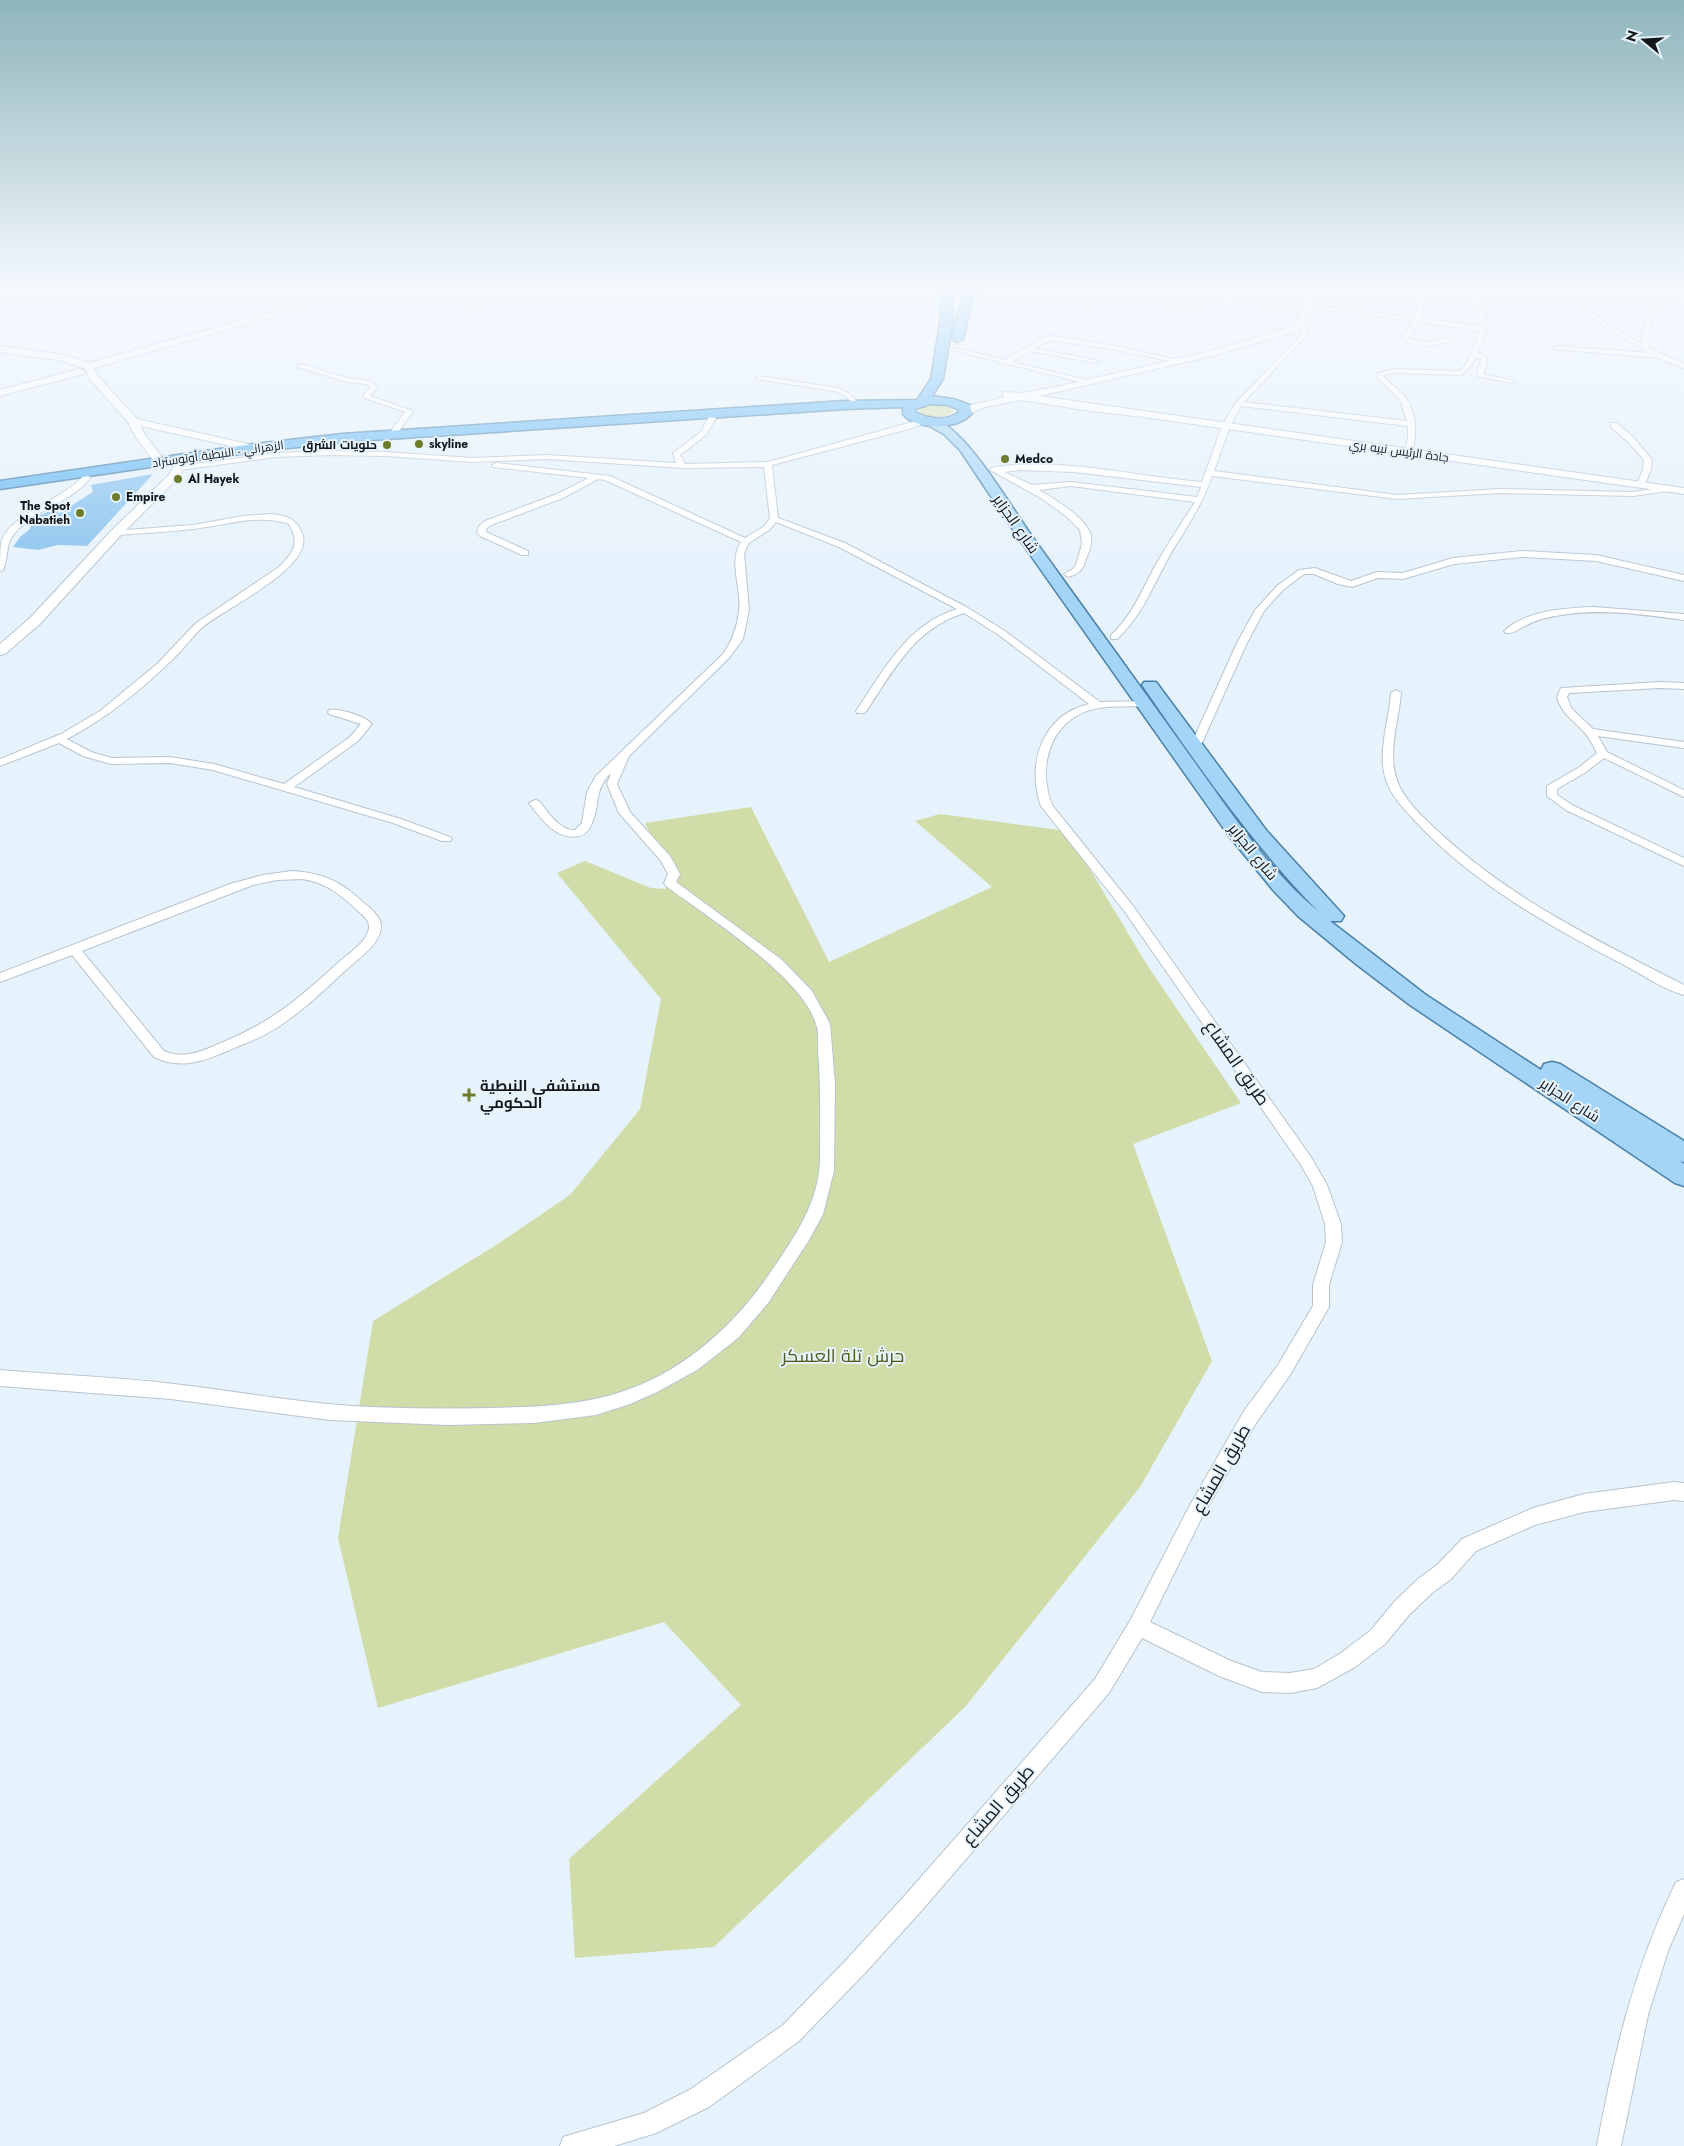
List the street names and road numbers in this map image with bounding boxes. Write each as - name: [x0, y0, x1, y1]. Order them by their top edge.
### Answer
- street label: جادة الرئيس نبيه بري: [1348, 435, 1450, 468]
- street label: الزهراني - النبطية أوتوستراد: [151, 436, 285, 473]
- street label: شارع الجزاير: [987, 489, 1044, 558]
- street label: شارع الجزاير: [1222, 818, 1283, 885]
- street label: طريق المشاع: [1198, 1015, 1276, 1111]
- street label: شارع الجزاير: [1535, 1072, 1604, 1128]
- street label: طريق المشاع: [1185, 1420, 1257, 1518]
- street label: طريق المشاع: [956, 1759, 1040, 1851]

